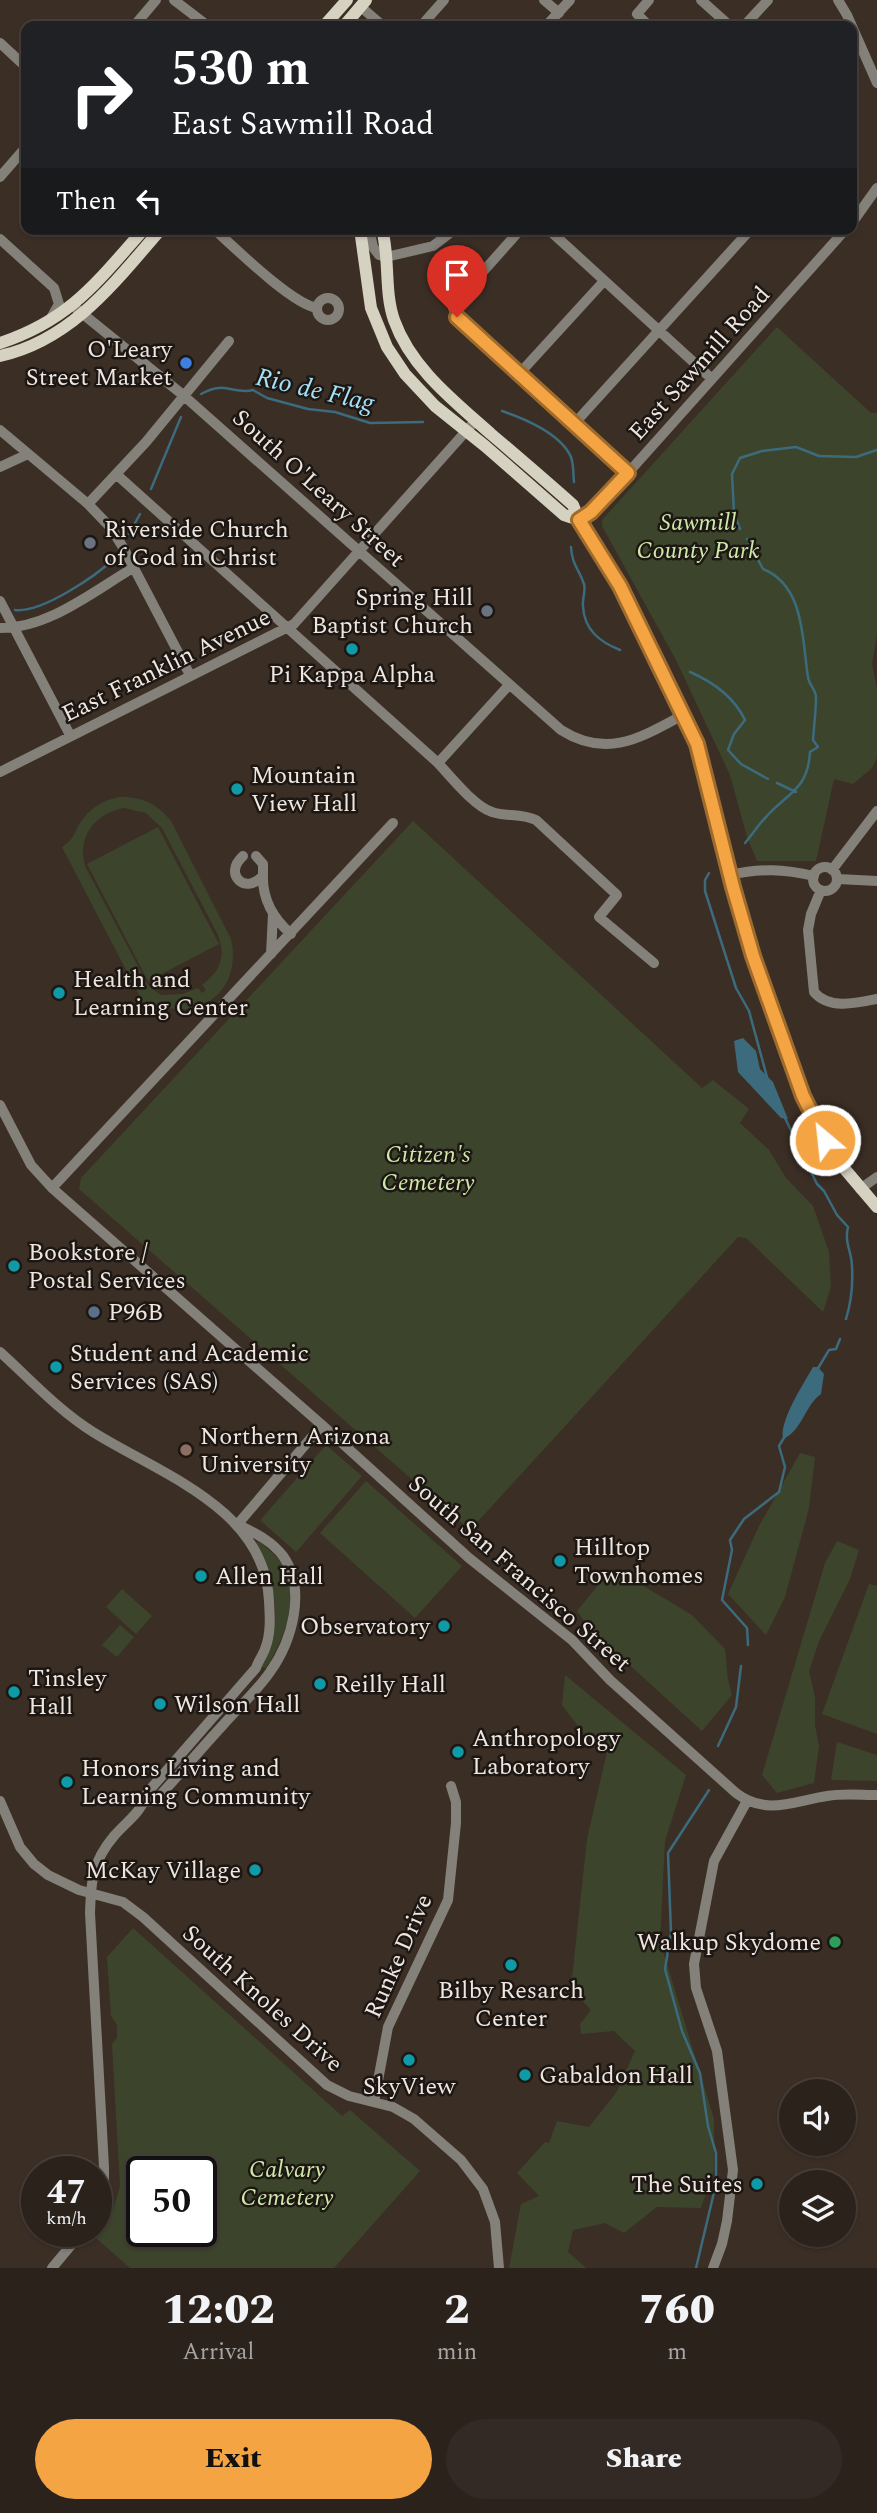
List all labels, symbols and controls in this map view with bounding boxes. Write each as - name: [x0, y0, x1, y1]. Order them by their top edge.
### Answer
- text: 530 m: [171, 32, 310, 107]
- icon: right: [56, 49, 147, 140]
- text: East Sawmill Road: [171, 100, 434, 149]
- text: Then: [56, 181, 116, 221]
- icon: left: [130, 182, 168, 220]
- pin: [427, 245, 487, 317]
- icon: arrive: [438, 256, 476, 294]
- street label: East Sawmill Road: [620, 278, 779, 449]
- place label: O'Leary Street Market: [26, 332, 173, 396]
- marker: O'Leary Street Market: [178, 355, 194, 371]
- water label: Rio de Flag: [252, 357, 379, 423]
- street label: South O'Leary Street: [224, 401, 413, 576]
- park label: Sawmill County Park: [637, 505, 759, 569]
- place label: Riverside Church of God in Christ: [104, 512, 289, 576]
- marker: Riverside Church of God in Christ: [82, 535, 98, 551]
- place label: Spring Hill Baptist Church: [311, 580, 473, 644]
- street label: East Franklin Avenue: [56, 600, 277, 732]
- marker: Spring Hill Baptist Church: [479, 603, 495, 619]
- marker: Pi Kappa Alpha: [344, 641, 360, 657]
- place label: Pi Kappa Alpha: [269, 657, 435, 693]
- place label: Mountain View Hall: [251, 758, 357, 822]
- marker: Mountain View Hall: [229, 781, 245, 797]
- place label: Health and Learning Center: [73, 962, 248, 1026]
- marker: Health and Learning Center: [51, 985, 67, 1001]
- position arrow: [788, 1103, 862, 1177]
- park label: Citizen's Cemetery: [382, 1137, 475, 1201]
- place label: Bookstore / Postal Services: [28, 1235, 186, 1299]
- marker: Bookstore / Postal Services: [6, 1258, 22, 1274]
- place label: P96B: [108, 1295, 163, 1331]
- marker: P96B: [86, 1304, 102, 1320]
- place label: Student and Academic Services (SAS): [70, 1336, 309, 1400]
- marker: Student and Academic Services (SAS): [48, 1359, 64, 1375]
- place label: Northern Arizona University: [200, 1419, 390, 1483]
- marker: Northern Arizona University: [178, 1442, 194, 1458]
- street label: South San Francisco Street: [400, 1467, 639, 1681]
- place label: Hilltop Townhomes: [574, 1530, 704, 1594]
- marker: Hilltop Townhomes: [552, 1553, 568, 1569]
- place label: Allen Hall: [215, 1559, 324, 1595]
- marker: Allen Hall: [193, 1568, 209, 1584]
- place label: Observatory: [300, 1609, 431, 1645]
- marker: Observatory: [436, 1618, 452, 1634]
- place label: Tinsley Hall: [28, 1661, 108, 1725]
- place label: Reilly Hall: [334, 1667, 446, 1703]
- marker: Reilly Hall: [312, 1676, 328, 1692]
- marker: Tinsley Hall: [6, 1684, 22, 1700]
- place label: Wilson Hall: [174, 1687, 300, 1723]
- marker: Wilson Hall: [152, 1696, 168, 1712]
- place label: Anthropology Laboratory: [472, 1721, 622, 1785]
- marker: Anthropology Laboratory: [450, 1744, 466, 1760]
- place label: Honors Living and Learning Community: [81, 1751, 311, 1815]
- marker: Honors Living and Learning Community: [59, 1774, 75, 1790]
- place label: McKay Village: [85, 1853, 241, 1889]
- marker: McKay Village: [247, 1862, 263, 1878]
- street label: Runke Drive: [356, 1889, 442, 2024]
- street label: South Knoles Drive: [174, 1916, 351, 2081]
- place label: Walkup Skydome: [637, 1925, 821, 1961]
- marker: Walkup Skydome: [827, 1934, 843, 1950]
- marker: Bilby Resarch Center: [503, 1957, 519, 1973]
- place label: Bilby Resarch Center: [438, 1973, 584, 2037]
- marker: SkyView: [401, 2052, 417, 2068]
- place label: Gabaldon Hall: [539, 2058, 693, 2094]
- marker: Gabaldon Hall: [517, 2067, 533, 2083]
- place label: SkyView: [363, 2069, 456, 2105]
- map controls: [779, 2079, 856, 2247]
- button: sound: [779, 2079, 856, 2156]
- park label: Calvary Cemetery: [241, 2152, 334, 2216]
- speed limit sign: 50: [126, 2156, 217, 2247]
- text: 47: [47, 2166, 86, 2219]
- place label: The Suites: [631, 2167, 743, 2203]
- button: layers: [779, 2170, 856, 2247]
- marker: The Suites: [749, 2176, 765, 2192]
- text: km/h: [46, 2205, 87, 2232]
- text: 12:02: [162, 2279, 275, 2342]
- text: 2: [444, 2279, 470, 2342]
- text: 760: [639, 2279, 715, 2342]
- text: Arrival: [183, 2335, 254, 2370]
- text: min: [437, 2335, 477, 2370]
- text: m: [667, 2335, 687, 2370]
- button: Exit: [35, 2419, 432, 2499]
- button: Share: [446, 2419, 842, 2499]

